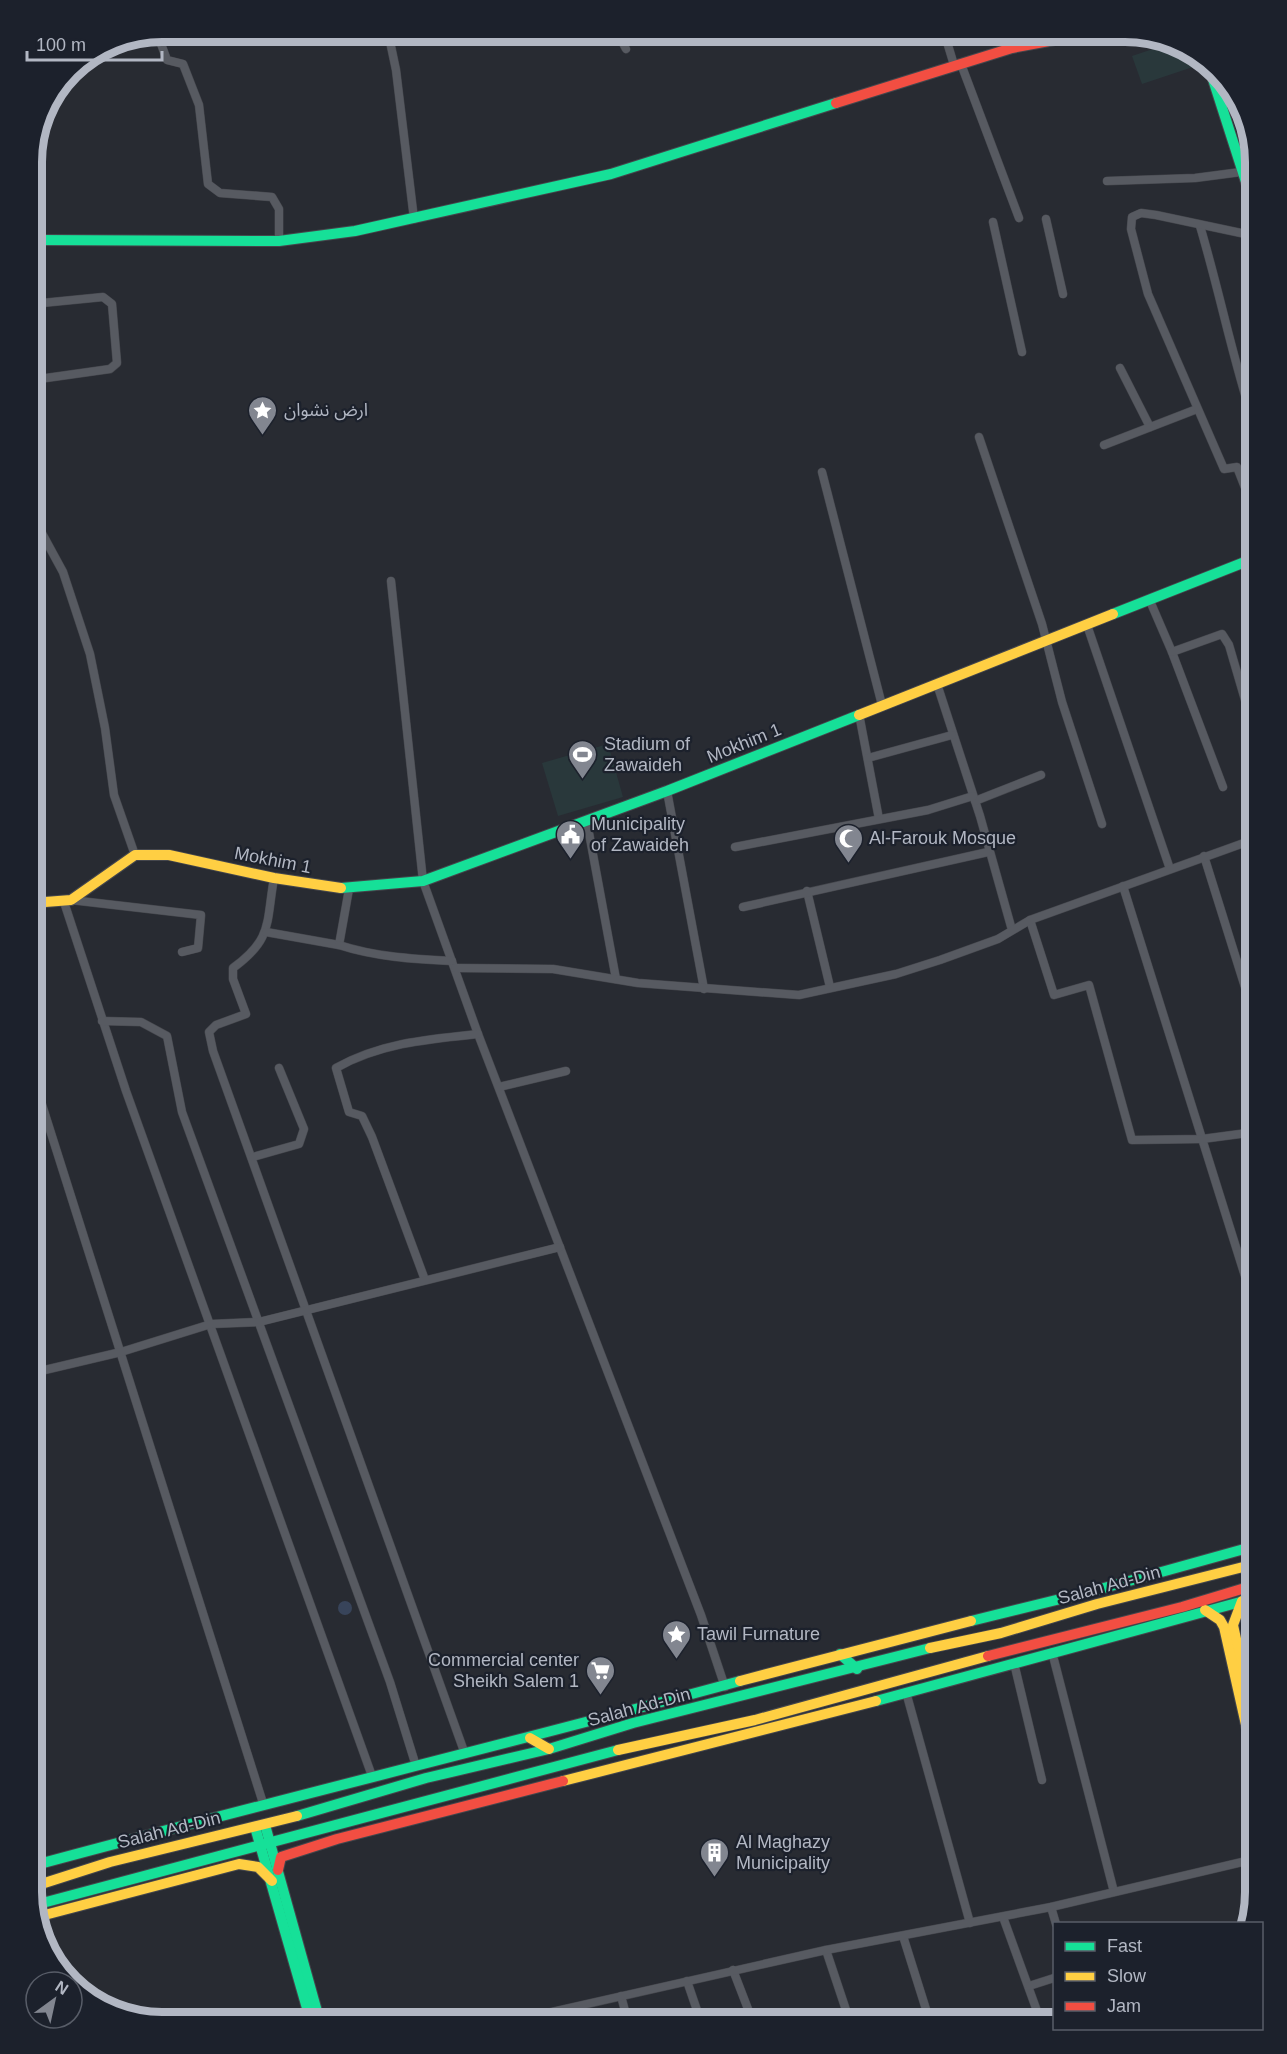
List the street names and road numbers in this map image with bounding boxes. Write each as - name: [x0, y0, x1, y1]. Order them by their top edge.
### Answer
- street label: Mokhim 1: [704, 719, 784, 767]
- street label: Mokhim 1: [233, 843, 313, 877]
- street label: Salah Ad-Din: [1056, 1562, 1162, 1608]
- street label: Salah Ad-Din: [586, 1684, 692, 1730]
- street label: Salah Ad-Din: [116, 1808, 222, 1852]

